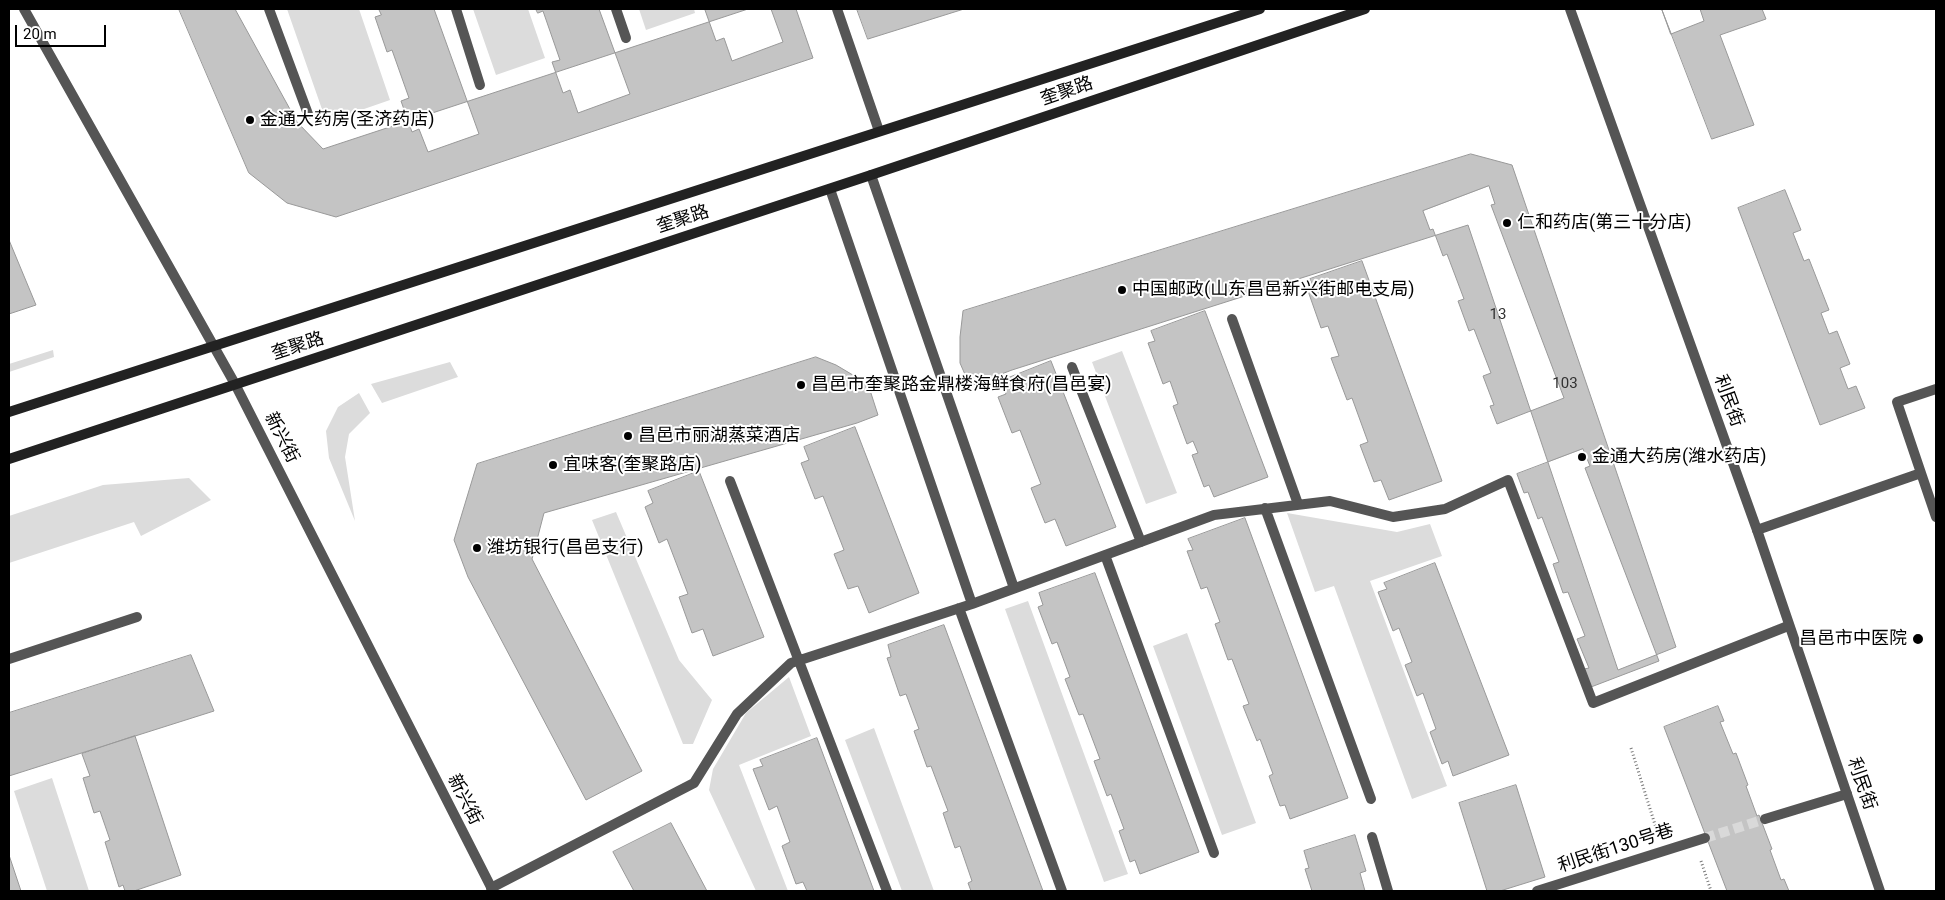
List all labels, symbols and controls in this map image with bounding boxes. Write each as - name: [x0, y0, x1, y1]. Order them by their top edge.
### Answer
- scale bar: [18, 15, 109, 47]
- text: 20 m: [23, 25, 57, 43]
- street label: 奎聚路: [1038, 73, 1096, 111]
- place label: 金通大药房(圣济药店): [260, 109, 434, 131]
- marker: 金通大药房(圣济药店): [244, 114, 256, 126]
- street label: 奎聚路: [654, 201, 712, 239]
- place label: 仁和药店(第三十分店): [1517, 212, 1691, 234]
- marker: 仁和药店(第三十分店): [1501, 217, 1513, 229]
- place label: 中国邮政(山东昌邑新兴街邮电支局): [1132, 279, 1414, 301]
- marker: 中国邮政(山东昌邑新兴街邮电支局): [1116, 284, 1128, 296]
- house number: 13: [1490, 306, 1506, 324]
- street label: 奎聚路: [269, 328, 327, 366]
- street label: 利民街: [1709, 372, 1747, 430]
- place label: 昌邑市奎聚路金鼎楼海鲜食府(昌邑宴): [811, 374, 1111, 396]
- house number: 103: [1552, 375, 1578, 393]
- marker: 昌邑市奎聚路金鼎楼海鲜食府(昌邑宴): [795, 379, 807, 391]
- street label: 新兴街: [259, 409, 303, 467]
- place label: 昌邑市丽湖蒸菜酒店: [638, 425, 800, 447]
- marker: 昌邑市丽湖蒸菜酒店: [622, 430, 634, 442]
- place label: 金通大药房(潍水药店): [1592, 446, 1766, 468]
- marker: 金通大药房(潍水药店): [1576, 451, 1588, 463]
- place label: 宜味客(奎聚路店): [563, 454, 701, 476]
- marker: 宜味客(奎聚路店): [547, 459, 559, 471]
- place label: 潍坊银行(昌邑支行): [487, 537, 643, 559]
- marker: 潍坊银行(昌邑支行): [471, 542, 483, 554]
- place label: 昌邑市中医院: [1799, 628, 1907, 650]
- marker: 昌邑市中医院: [1911, 632, 1925, 646]
- street label: 利民街: [1842, 755, 1880, 813]
- street label: 新兴街: [442, 771, 486, 829]
- street label: 利民街130号巷: [1555, 820, 1677, 878]

